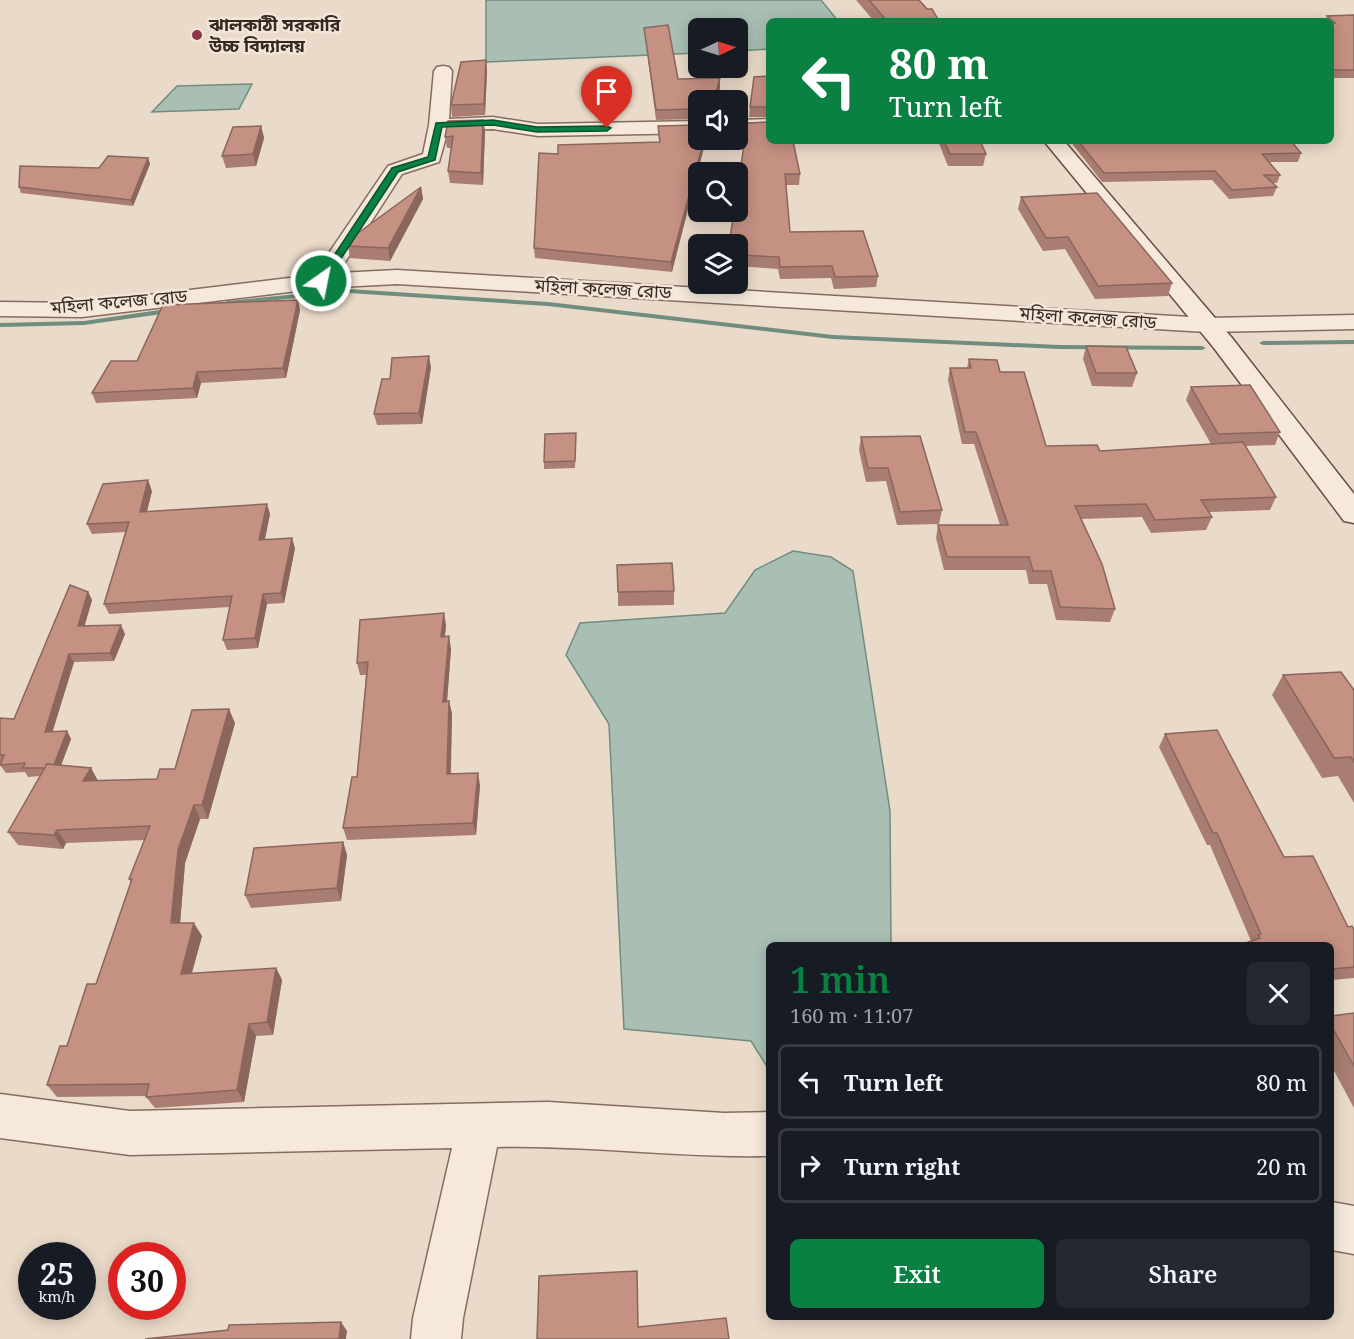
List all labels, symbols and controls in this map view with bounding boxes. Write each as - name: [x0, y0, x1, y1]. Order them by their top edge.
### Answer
- place label: ঝালকাঠী সরকারি উচ্চ বিদ্যালয়: [208, 12, 342, 57]
- north arrow: [688, 18, 748, 78]
- map controls: [688, 18, 748, 294]
- marker: ঝালকাঠী সরকারি উচ্চ বিদ্যালয়: [190, 28, 204, 42]
- text: 80 m: [889, 34, 989, 91]
- icon: left: [790, 42, 868, 120]
- pin: [581, 66, 632, 128]
- icon: arrive: [590, 75, 623, 108]
- text: Turn left: [889, 88, 1002, 125]
- button: sound: [688, 90, 748, 150]
- button: search: [688, 162, 748, 222]
- button: layers: [688, 234, 748, 294]
- position arrow: [289, 249, 353, 313]
- street label: মহিলা কলেজ রোড: [533, 272, 672, 304]
- street label: মহিলা কলেজ রোড: [49, 283, 189, 319]
- street label: মহিলা কলেজ রোড: [1018, 300, 1158, 334]
- text: 1 min: [790, 955, 891, 1004]
- button: close: [1247, 962, 1310, 1025]
- text: 160 m · 11:07: [790, 1002, 913, 1029]
- icon: left: [793, 1065, 826, 1098]
- text: Turn left: [844, 1067, 943, 1097]
- text: 80 m: [1256, 1067, 1307, 1097]
- icon: right: [793, 1149, 826, 1182]
- text: Turn right: [844, 1151, 960, 1181]
- text: 20 m: [1256, 1151, 1307, 1181]
- button: Exit: [790, 1239, 1044, 1308]
- button: Share: [1056, 1239, 1310, 1308]
- speed limit sign: 30: [108, 1242, 186, 1320]
- text: 25: [40, 1253, 74, 1294]
- text: km/h: [39, 1286, 75, 1306]

